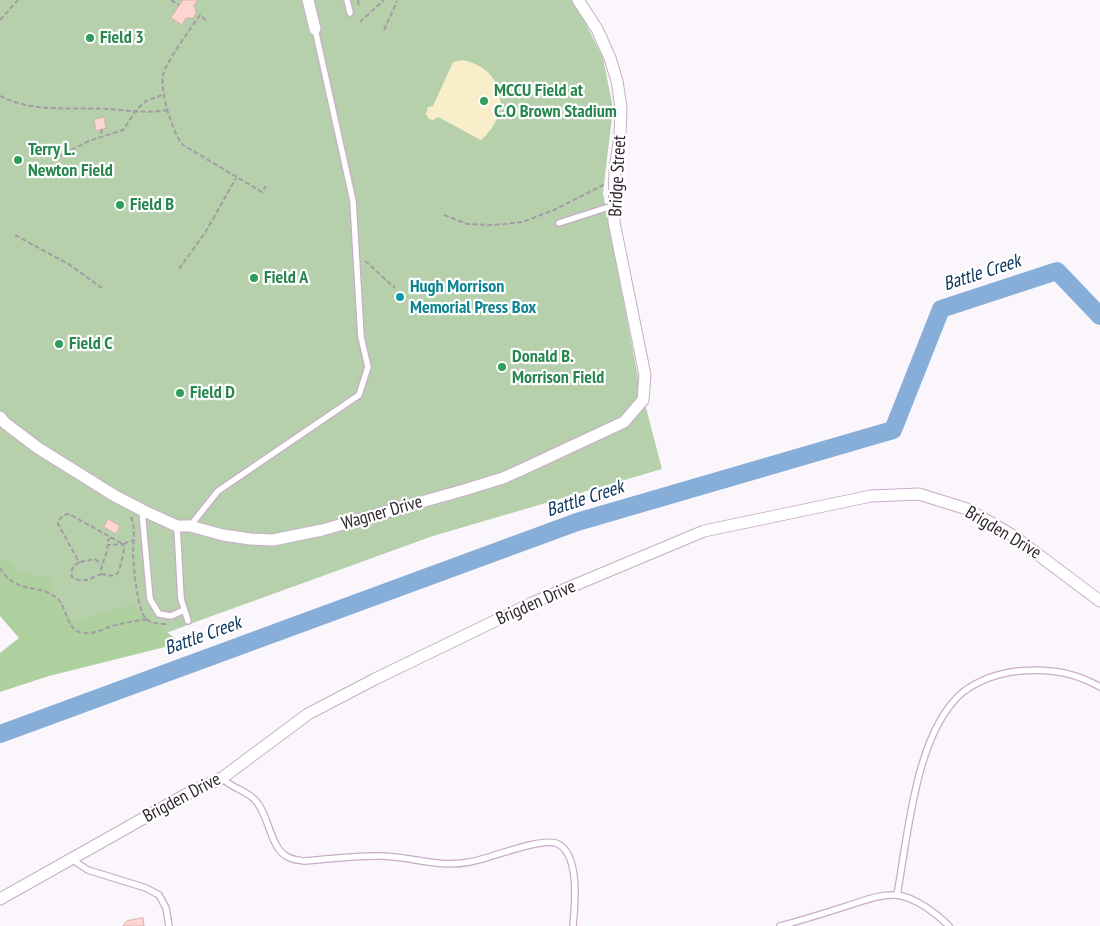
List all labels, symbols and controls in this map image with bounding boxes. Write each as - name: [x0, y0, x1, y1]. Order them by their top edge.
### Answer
- place label: Field 3: [100, 27, 144, 49]
- marker: Field 3: [84, 32, 96, 44]
- place label: MCCU Field at C.O Brown Stadium: [494, 80, 617, 122]
- marker: MCCU Field at C.O Brown Stadium: [478, 95, 490, 107]
- street label: Bridge Street: [605, 135, 631, 217]
- place label: Terry L. Newton Field: [28, 139, 113, 182]
- marker: Terry L. Newton Field: [12, 154, 24, 166]
- place label: Field B: [130, 194, 174, 216]
- marker: Field B: [114, 199, 126, 211]
- water label: Battle Creek: [940, 250, 1024, 296]
- place label: Field A: [264, 267, 308, 289]
- marker: Field A: [248, 272, 260, 284]
- place label: Hugh Morrison Memorial Press Box: [410, 276, 536, 318]
- marker: Hugh Morrison Memorial Press Box: [394, 291, 406, 303]
- place label: Field C: [69, 333, 113, 355]
- marker: Field C: [53, 338, 65, 350]
- place label: Donald B. Morrison Field: [512, 346, 604, 388]
- marker: Donald B. Morrison Field: [496, 361, 508, 373]
- place label: Field D: [190, 382, 235, 404]
- marker: Field D: [174, 387, 186, 399]
- water label: Battle Creek: [543, 476, 627, 522]
- street label: Wagner Drive: [339, 491, 425, 535]
- street label: Brigden Drive: [961, 502, 1045, 564]
- street label: Brigden Drive: [493, 576, 579, 630]
- water label: Battle Creek: [162, 612, 244, 660]
- street label: Brigden Drive: [140, 769, 224, 827]

